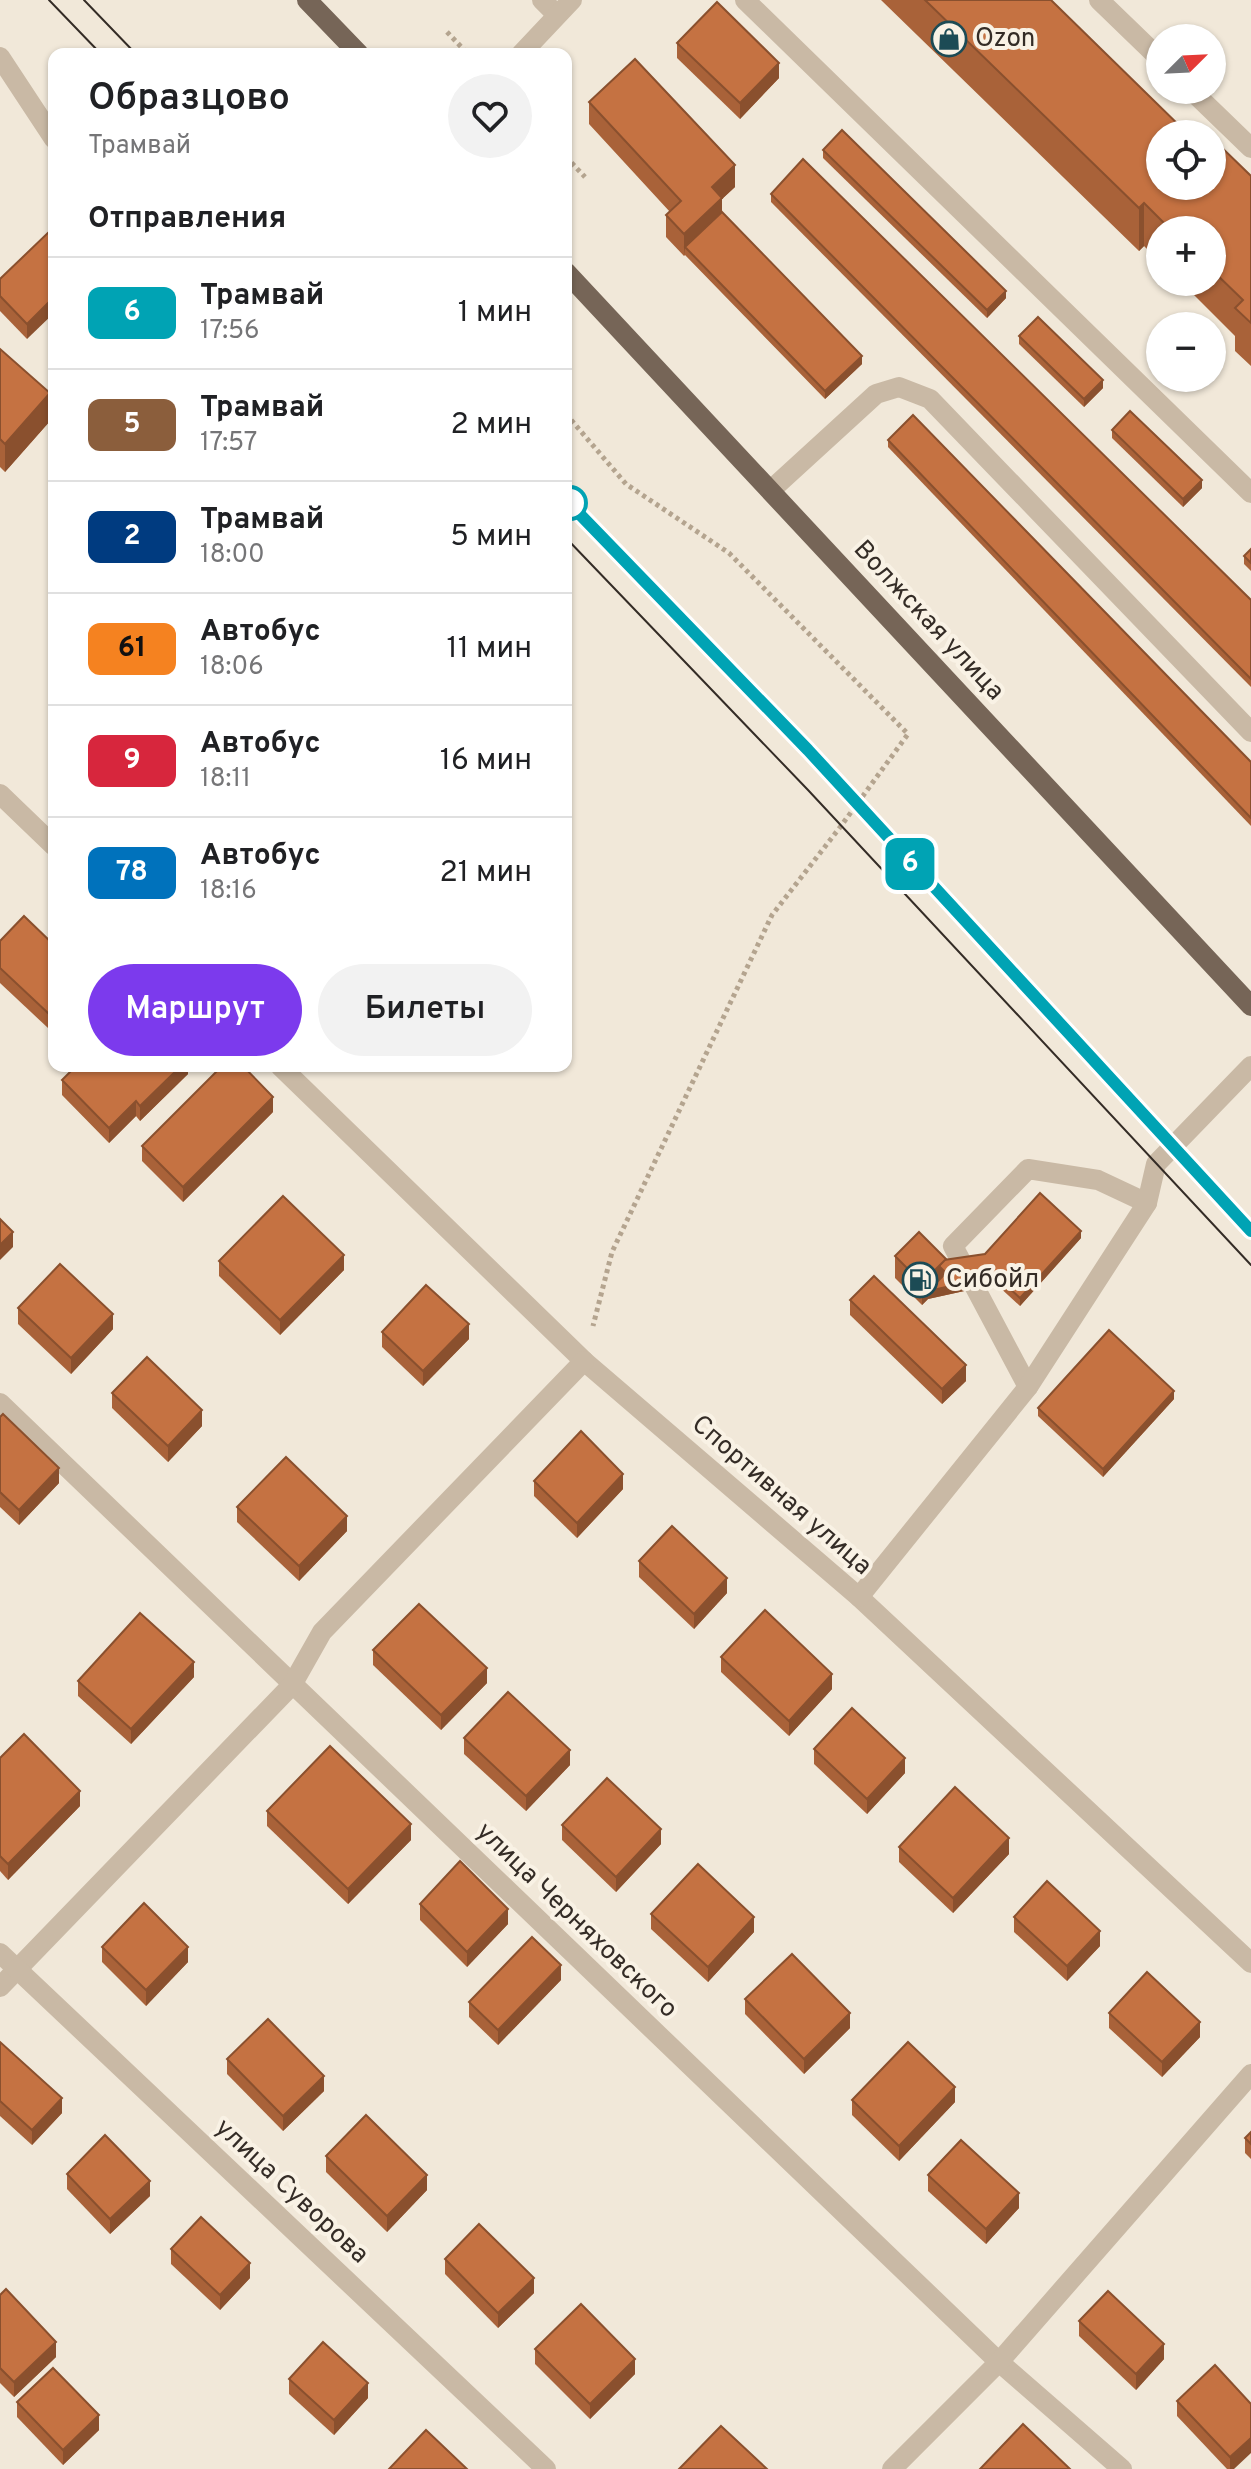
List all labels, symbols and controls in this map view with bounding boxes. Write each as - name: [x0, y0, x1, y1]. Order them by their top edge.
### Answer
- shop icon: Ozon: [930, 20, 968, 58]
- place label: Ozon: [975, 23, 1035, 56]
- north arrow: [1146, 24, 1226, 104]
- map controls: [1146, 24, 1226, 392]
- button: heart: [448, 74, 532, 158]
- text: Образцово: [88, 75, 290, 124]
- button: locate: [1146, 120, 1226, 200]
- text: Трамвай: [88, 130, 191, 163]
- text: Отправления: [88, 201, 286, 238]
- button: +: [1146, 216, 1226, 296]
- text: Трамвай: [200, 278, 324, 315]
- text: 6: [123, 295, 141, 331]
- text: 1 мин: [458, 295, 532, 332]
- button: −: [1146, 312, 1226, 392]
- text: 17:56: [200, 315, 260, 348]
- text: Трамвай: [200, 390, 324, 427]
- text: 5: [123, 407, 141, 443]
- text: 2 мин: [451, 407, 532, 444]
- text: 17:57: [200, 427, 257, 460]
- unlabelled marker: [553, 486, 587, 520]
- text: Трамвай: [200, 502, 324, 539]
- text: 2: [123, 519, 141, 555]
- text: 5 мин: [450, 519, 532, 556]
- street label: Волжская улица: [845, 534, 1011, 708]
- text: 18:00: [200, 539, 265, 572]
- text: Автобус: [200, 614, 321, 651]
- text: 61: [118, 631, 146, 667]
- text: 11 мин: [447, 631, 532, 668]
- text: 18:06: [200, 651, 264, 684]
- text: Автобус: [200, 726, 321, 763]
- text: 9: [123, 743, 141, 779]
- text: 16 мин: [440, 743, 532, 780]
- text: 18:11: [200, 763, 251, 796]
- text: Автобус: [200, 838, 321, 875]
- line badge: 6: [884, 838, 936, 890]
- text: 6: [901, 846, 919, 882]
- text: 78: [116, 855, 148, 891]
- text: 21 мин: [439, 855, 532, 892]
- text: 18:16: [200, 875, 257, 908]
- button: Маршрут: [88, 964, 302, 1056]
- button: Билеты: [318, 964, 532, 1056]
- fuel station icon: Сибойл: [901, 1261, 939, 1299]
- place label: Сибойл: [946, 1264, 1039, 1297]
- street label: Спортивная улица: [684, 1409, 878, 1583]
- street label: улица Черняховского: [468, 1816, 684, 2026]
- street label: улица Суворова: [207, 2112, 375, 2272]

